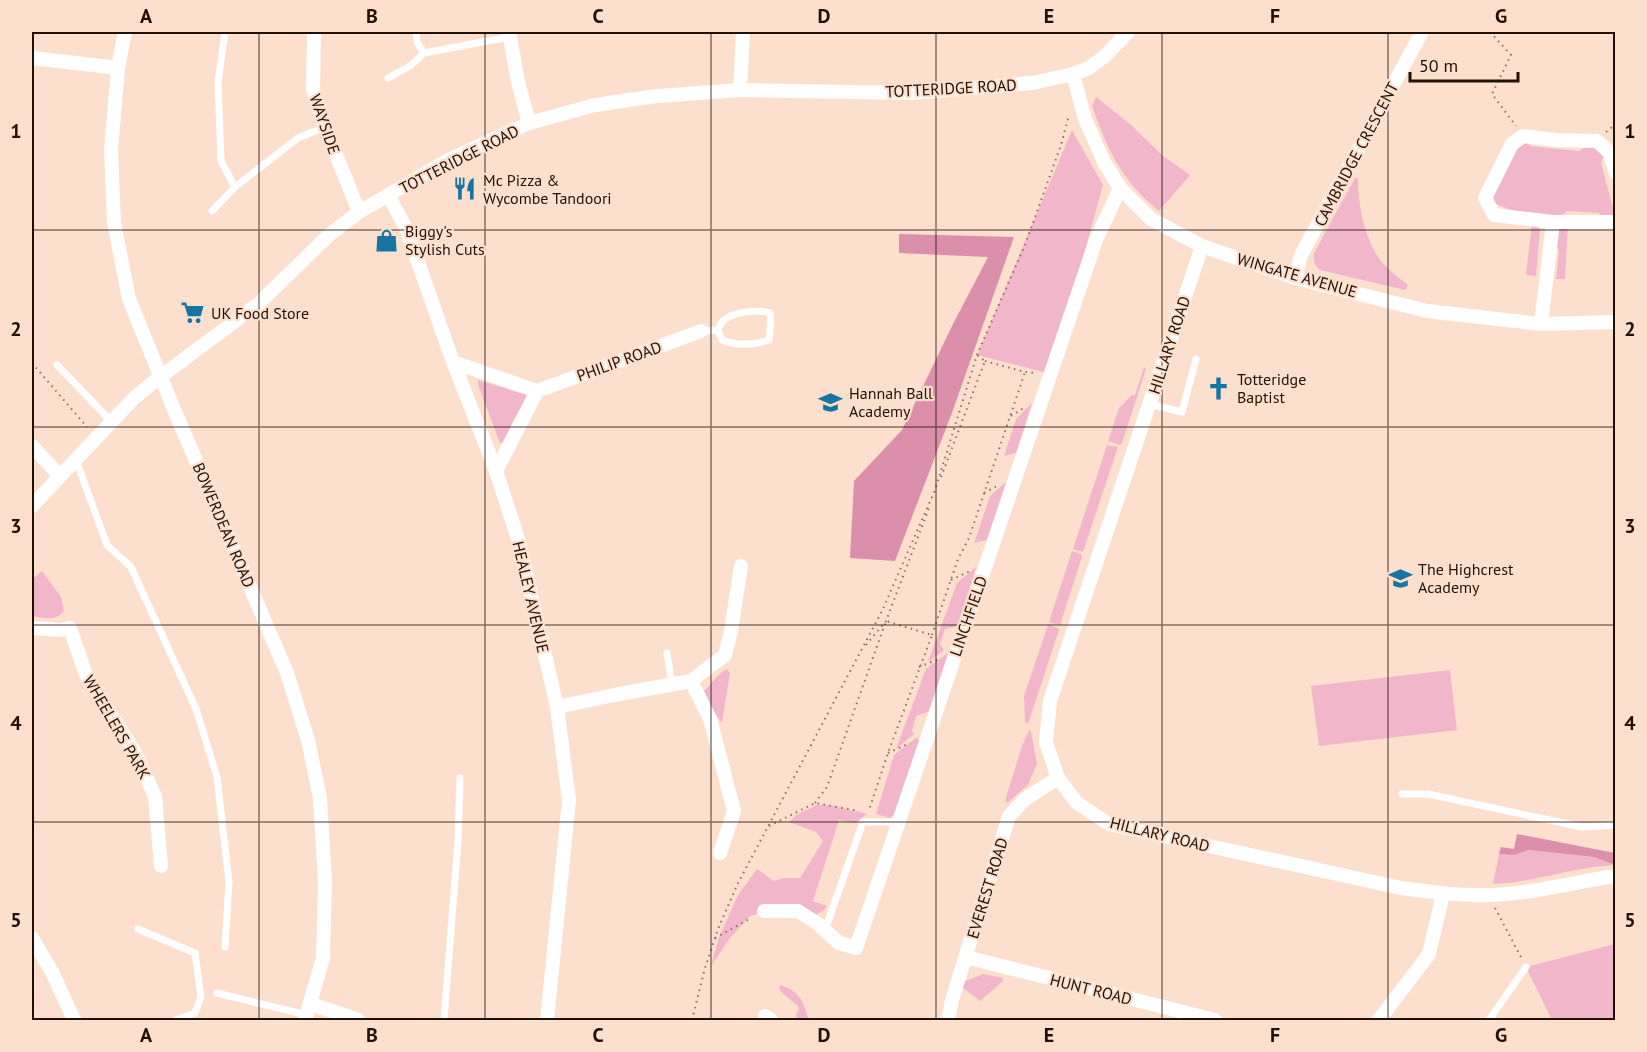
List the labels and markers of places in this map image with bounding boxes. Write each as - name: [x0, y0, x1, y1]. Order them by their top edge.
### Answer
- place label: Mc Pizza & Wycombe Tandoori: [483, 170, 612, 208]
- restaurant icon: Mc Pizza & Wycombe Tandoori: [452, 176, 478, 202]
- place label: Biggy's Stylish Cuts: [405, 221, 485, 259]
- shop icon: Biggy's Stylish Cuts: [374, 227, 400, 253]
- supermarket icon: UK Food Store: [180, 300, 206, 326]
- place label: UK Food Store: [211, 303, 309, 323]
- place label: Totteridge Baptist: [1237, 369, 1306, 407]
- church icon: Totteridge Baptist: [1206, 375, 1232, 401]
- place label: Hannah Ball Academy: [849, 383, 933, 421]
- school or university icon: Hannah Ball Academy: [818, 389, 844, 415]
- place label: The Highcrest Academy: [1418, 559, 1514, 597]
- school or university icon: The Highcrest Academy: [1387, 565, 1413, 591]

